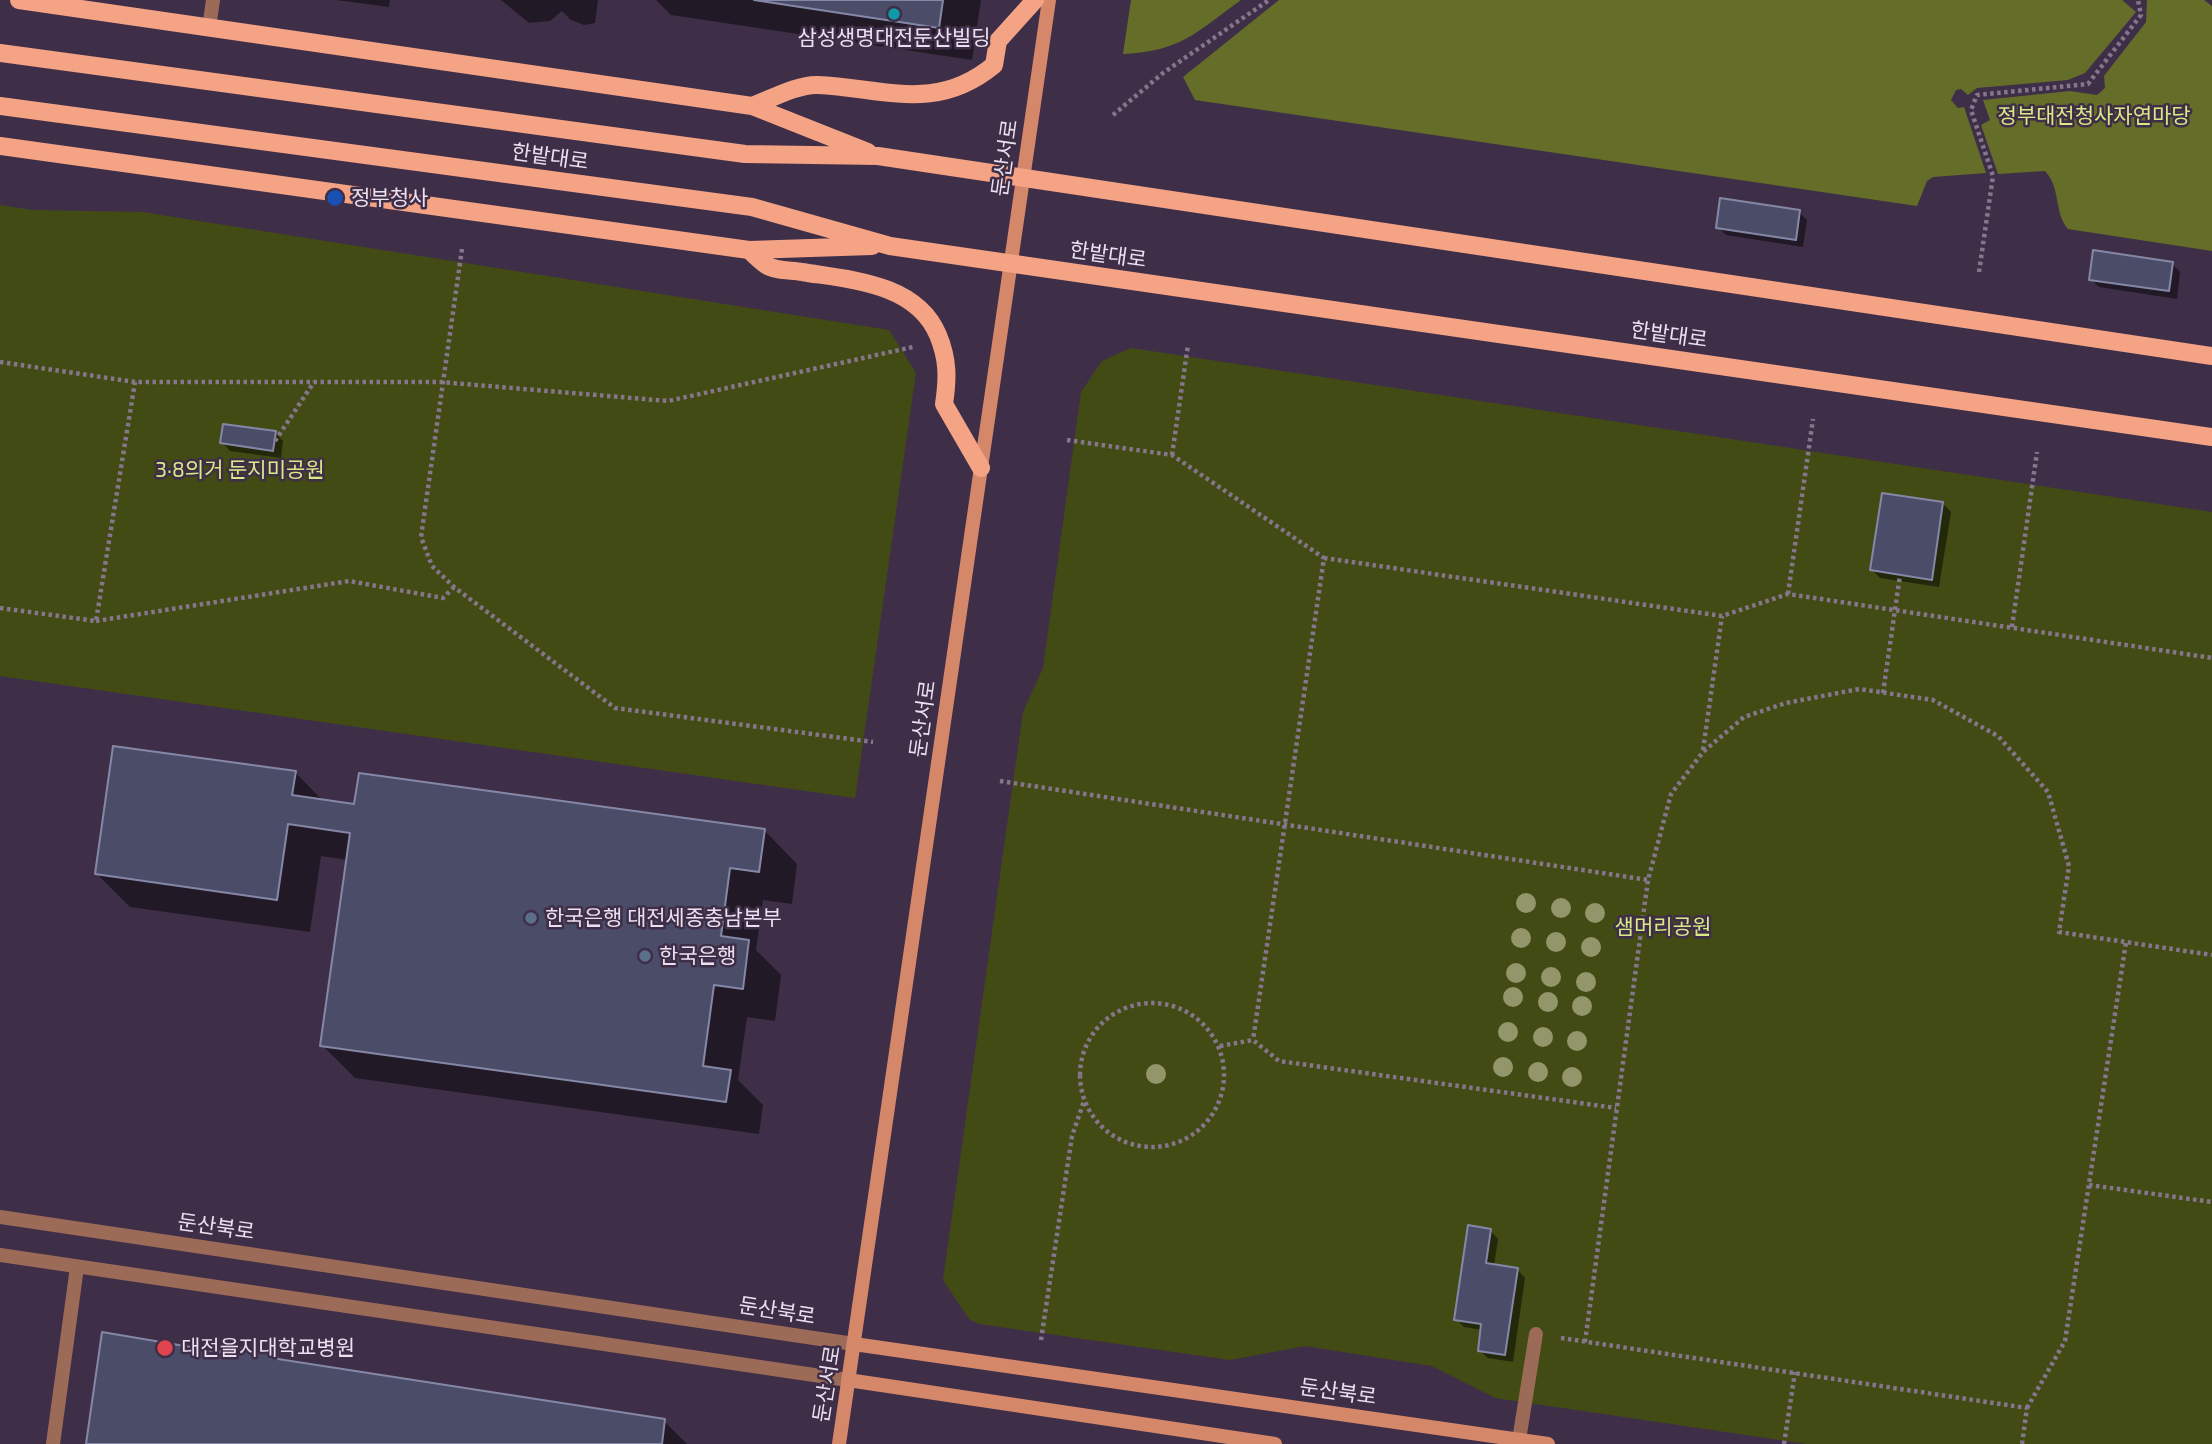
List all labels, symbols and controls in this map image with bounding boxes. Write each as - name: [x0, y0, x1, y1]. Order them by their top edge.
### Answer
- marker: 삼성생명대전둔산빌딩: [886, 6, 902, 22]
- place label: 삼성생명대전둔산빌딩: [797, 25, 991, 51]
- park label: 정부대전청사자연마당: [1997, 103, 2191, 129]
- street label: 둔산서로: [987, 118, 1023, 198]
- street label: 한밭대로: [510, 139, 590, 175]
- place label: 정부청사: [351, 185, 428, 211]
- marker: 정부청사: [325, 188, 345, 208]
- street label: 한밭대로: [1068, 237, 1148, 273]
- street label: 한밭대로: [1629, 317, 1709, 353]
- park label: 3·8의거 둔지미공원: [155, 457, 325, 483]
- street label: 둔산서로: [905, 679, 941, 759]
- place label: 한국은행 대전세종충남본부: [545, 905, 782, 931]
- marker: 한국은행 대전세종충남본부: [523, 910, 539, 926]
- park label: 샘머리공원: [1615, 914, 1711, 940]
- place label: 한국은행: [659, 943, 736, 969]
- marker: 한국은행: [637, 948, 653, 964]
- street label: 둔산북로: [176, 1209, 256, 1245]
- street label: 둔산북로: [737, 1293, 817, 1329]
- place label: 대전을지대학교병원: [181, 1335, 355, 1361]
- marker: 대전을지대학교병원: [155, 1338, 175, 1358]
- street label: 둔산서로: [809, 1344, 845, 1424]
- street label: 둔산북로: [1298, 1374, 1378, 1410]

